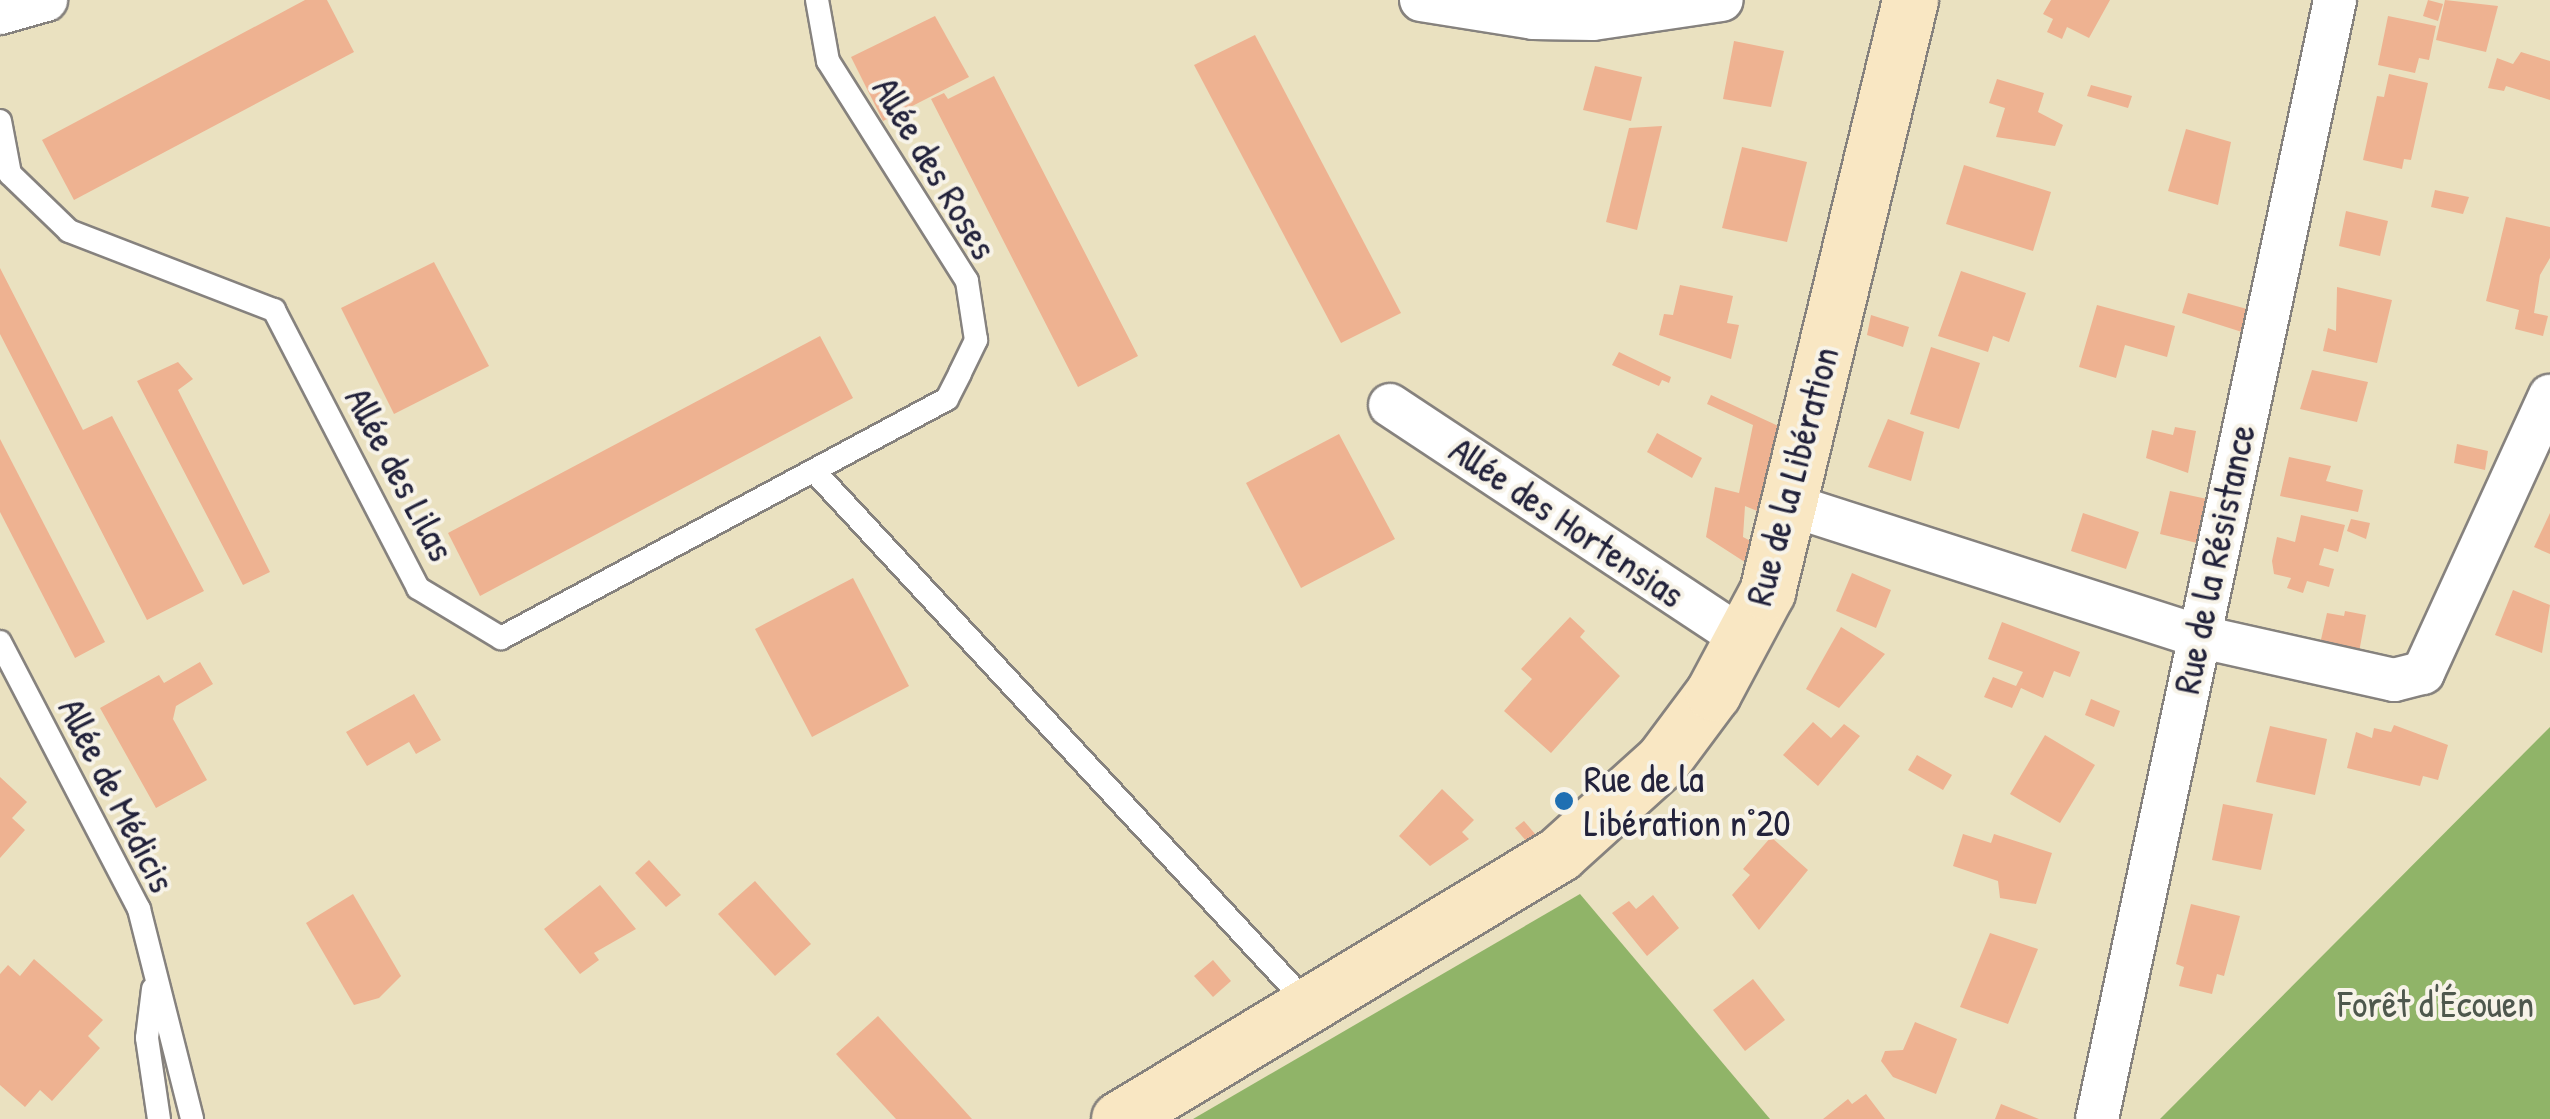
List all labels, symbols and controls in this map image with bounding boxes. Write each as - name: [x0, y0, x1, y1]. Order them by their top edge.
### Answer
- street label: Allée des Roses: [863, 69, 1007, 267]
- street label: Rue de la Libération: [1736, 342, 1848, 610]
- street label: Allée des Lilas: [335, 380, 465, 568]
- street label: Rue de la Résistance: [2163, 420, 2265, 698]
- street label: Allée des Hortensias: [1441, 427, 1693, 617]
- street label: Allée de Médicis: [49, 690, 185, 900]
- place label: Rue de la Libération n°20: [1584, 756, 1791, 846]
- marker: Rue de la Libération n°20: [1553, 790, 1575, 812]
- park label: Forêt d'Écouen: [2338, 981, 2534, 1027]

